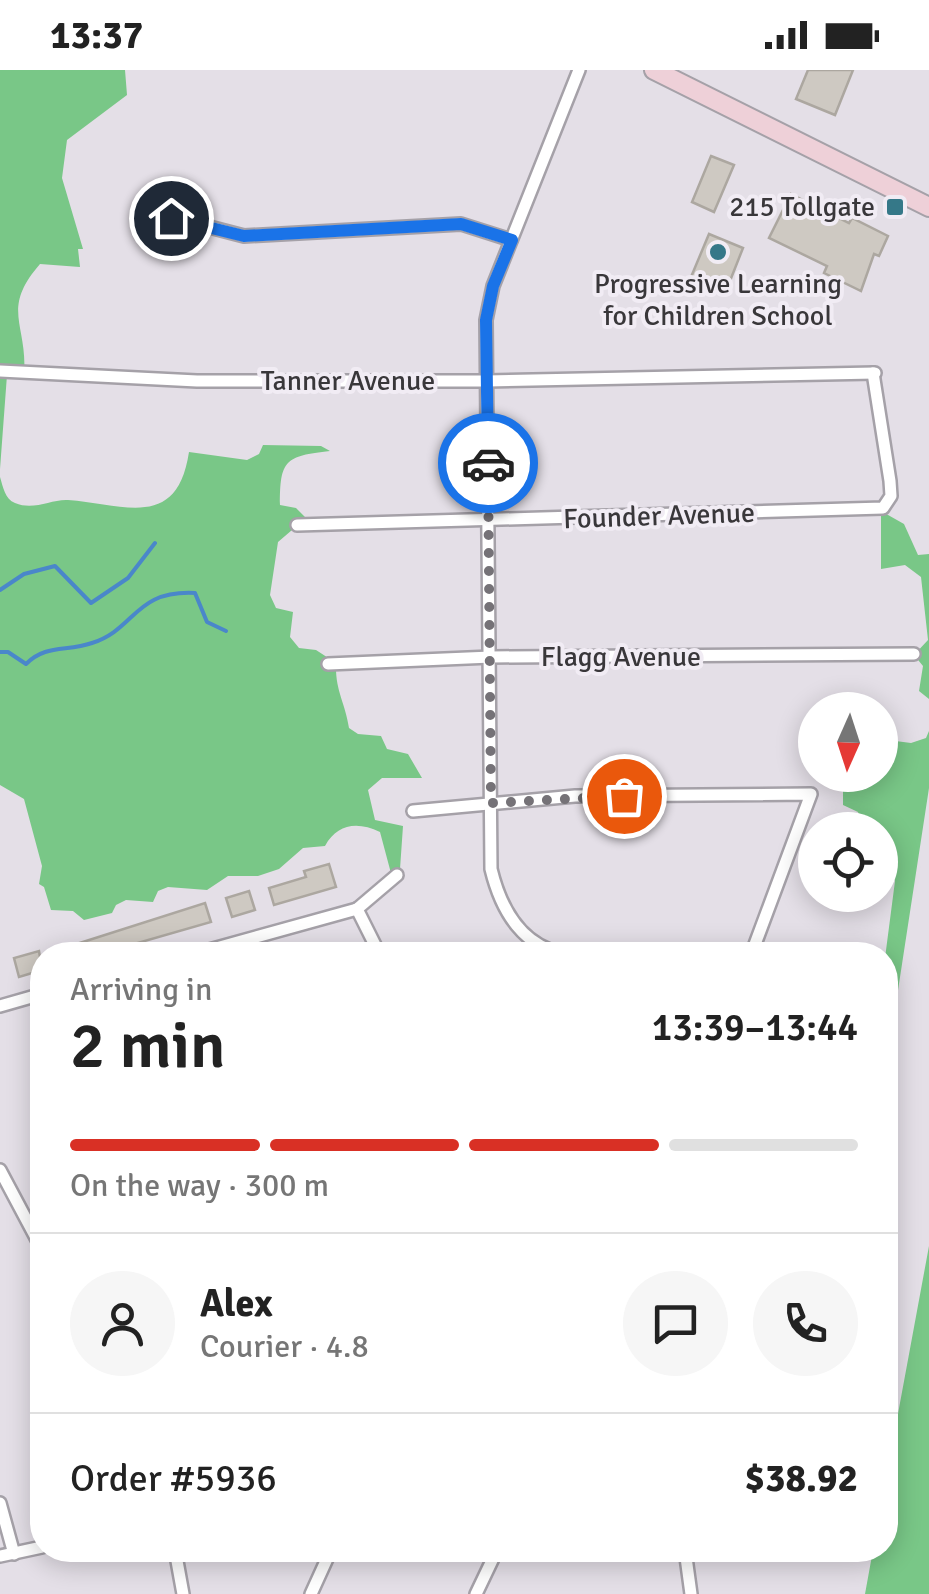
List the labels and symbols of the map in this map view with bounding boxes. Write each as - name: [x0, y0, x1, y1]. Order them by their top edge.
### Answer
- pin: [129, 176, 214, 261]
- place label: 215 Tollgate: [729, 190, 875, 224]
- marker: 215 Tollgate: [884, 196, 906, 218]
- marker: Progressive Learning for Children School: [707, 241, 729, 263]
- place label: Progressive Learning for Children School: [594, 267, 842, 333]
- street label: Tanner Avenue: [261, 364, 435, 398]
- courier: [438, 413, 538, 513]
- street label: Founder Avenue: [563, 496, 755, 536]
- street label: Flagg Avenue: [541, 640, 701, 674]
- north arrow: [798, 692, 898, 792]
- pin: [582, 754, 667, 839]

